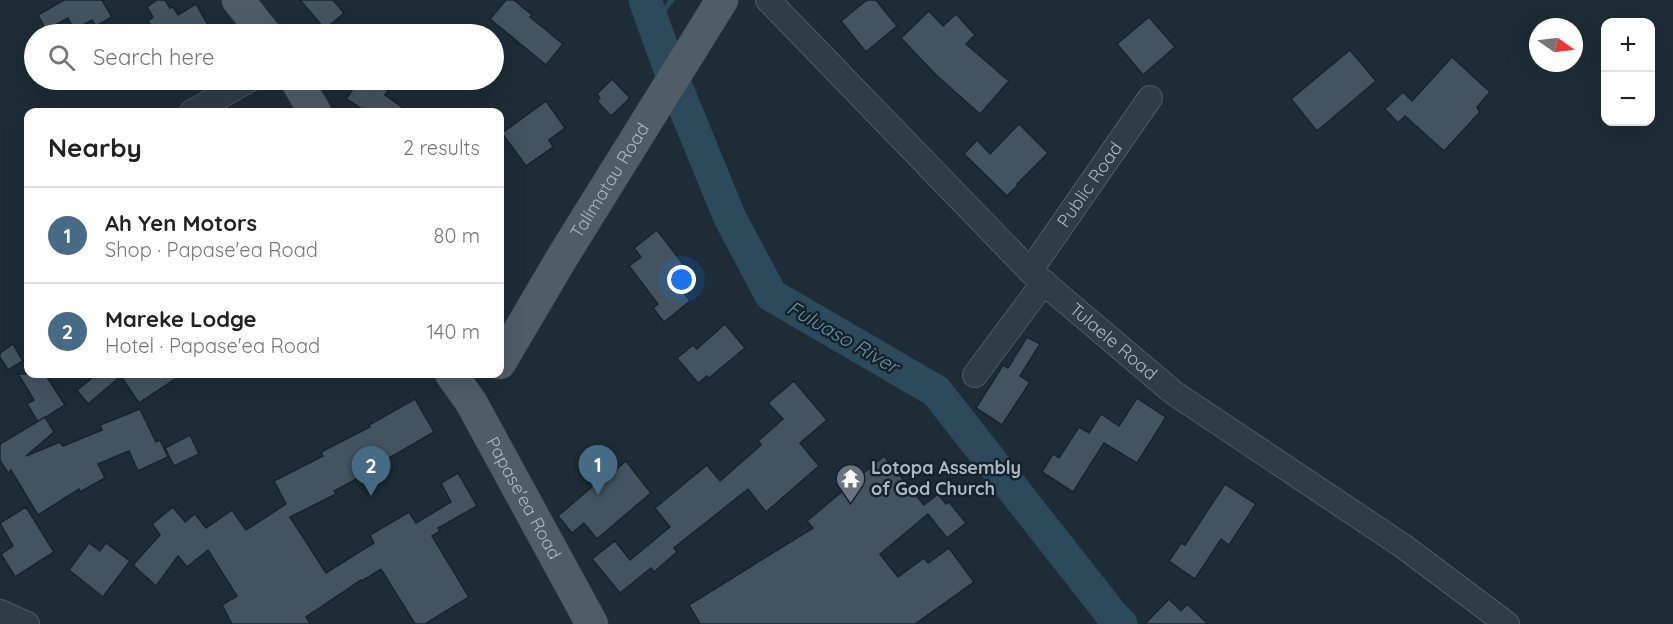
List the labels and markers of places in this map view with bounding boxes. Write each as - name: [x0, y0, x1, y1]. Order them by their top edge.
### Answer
- pin: 2: [352, 446, 391, 496]
- pin: 1: [578, 446, 618, 495]
- place label: Lotopa Assembly of God Church: [871, 456, 1021, 500]
- temple icon: Lotopa Assembly of God Church: [834, 462, 866, 504]

